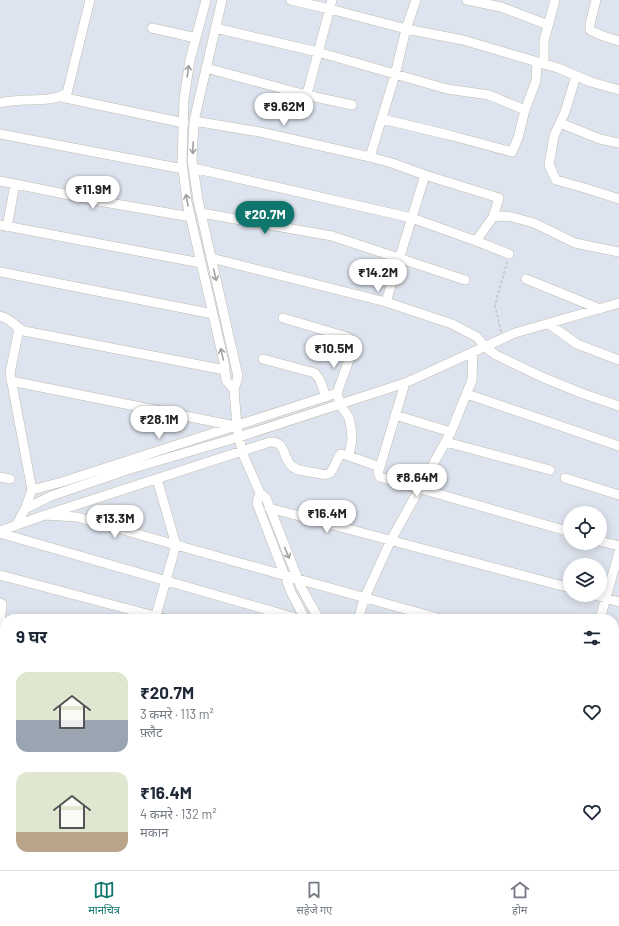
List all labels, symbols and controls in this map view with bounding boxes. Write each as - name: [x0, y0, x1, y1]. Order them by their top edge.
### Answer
- one-way arrow: [184, 65, 192, 78]
- pin: ₹9.62M: [251, 93, 317, 127]
- text: ₹9.62M: [263, 98, 305, 114]
- one-way arrow: [189, 141, 197, 154]
- pin: ₹11.9M: [60, 176, 126, 210]
- text: ₹11.9M: [75, 181, 111, 197]
- one-way arrow: [183, 194, 191, 207]
- pin: ₹20.7M: [232, 201, 298, 235]
- text: ₹20.7M: [244, 206, 286, 222]
- pin: ₹14.2M: [345, 259, 411, 293]
- text: ₹14.2M: [358, 264, 398, 280]
- one-way arrow: [212, 269, 219, 282]
- pin: ₹10.5M: [301, 335, 367, 369]
- text: ₹10.5M: [314, 340, 354, 356]
- one-way arrow: [217, 348, 225, 361]
- pin: ₹28.1M: [126, 406, 192, 440]
- text: ₹28.1M: [139, 411, 179, 427]
- pin: ₹8.64M: [384, 464, 450, 498]
- text: ₹8.64M: [396, 469, 438, 485]
- pin: ₹16.4M: [294, 500, 360, 534]
- pin: ₹13.3M: [82, 505, 148, 539]
- text: ₹16.4M: [307, 505, 347, 521]
- map controls: [563, 506, 607, 602]
- button: locate: [563, 506, 607, 550]
- text: ₹13.3M: [96, 510, 134, 526]
- one-way arrow: [284, 547, 292, 559]
- button: layers: [563, 558, 607, 602]
- text: 9 घर: [16, 626, 47, 646]
- icon: filters: [581, 627, 603, 649]
- text: ₹20.7M: [140, 682, 194, 702]
- icon: home: [48, 688, 96, 736]
- icon: heart: [581, 701, 603, 723]
- text: 3 कमरे · 113 m²: [140, 706, 214, 722]
- text: फ़्लैट: [140, 724, 163, 740]
- text: ₹16.4M: [140, 782, 192, 802]
- icon: home: [48, 788, 96, 836]
- icon: heart: [581, 801, 603, 823]
- text: 4 कमरे · 132 m²: [140, 806, 217, 822]
- text: मकान: [140, 824, 168, 840]
- tab: मानचित्र: [88, 879, 120, 918]
- tab: सहेजे गए: [296, 879, 332, 918]
- tab: होम: [509, 879, 531, 918]

